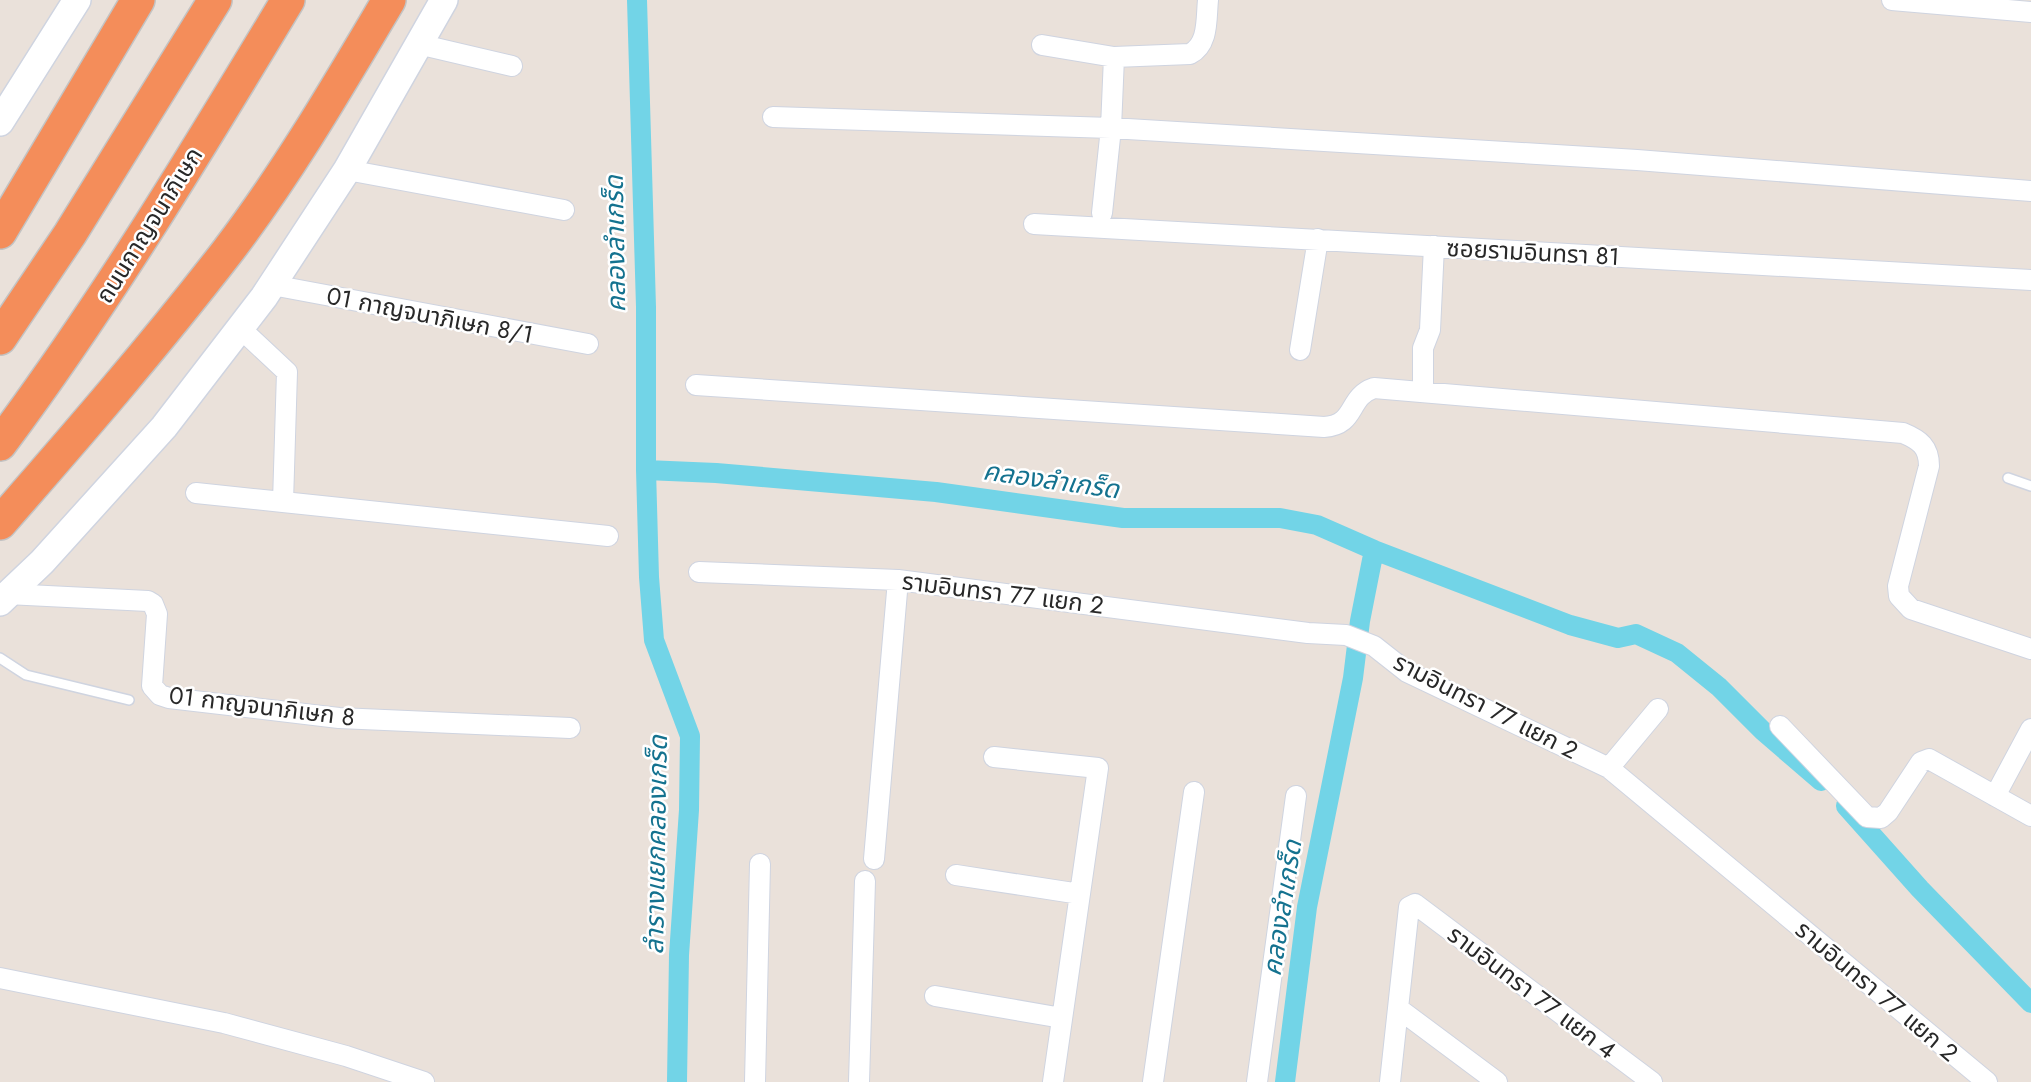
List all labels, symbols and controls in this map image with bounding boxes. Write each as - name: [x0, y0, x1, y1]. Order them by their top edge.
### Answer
- street label: ถนนกาญจนาภิเษก: [87, 140, 211, 310]
- water label: คลองลำเกร็ด: [595, 174, 635, 313]
- street label: ซอยรามอินทรา 81: [1446, 230, 1620, 274]
- street label: 01 กาญจนาภิเษก 8/1: [324, 278, 536, 352]
- water label: คลองลำเกร็ด: [980, 452, 1122, 508]
- street label: รามอินทรา 77 แยก 2: [900, 563, 1106, 623]
- street label: รามอินทรา 77 แยก 2: [1388, 644, 1584, 768]
- street label: 01 กาญจนาภิเษก 8: [167, 677, 357, 735]
- water label: ลำรางแยกคลองเกร็ด: [635, 734, 677, 955]
- water label: คลองลำเกร็ด: [1253, 836, 1312, 979]
- street label: รามอินทรา 77 แยก 2: [1788, 912, 1966, 1070]
- street label: รามอินทรา 77 แยก 4: [1440, 917, 1624, 1067]

